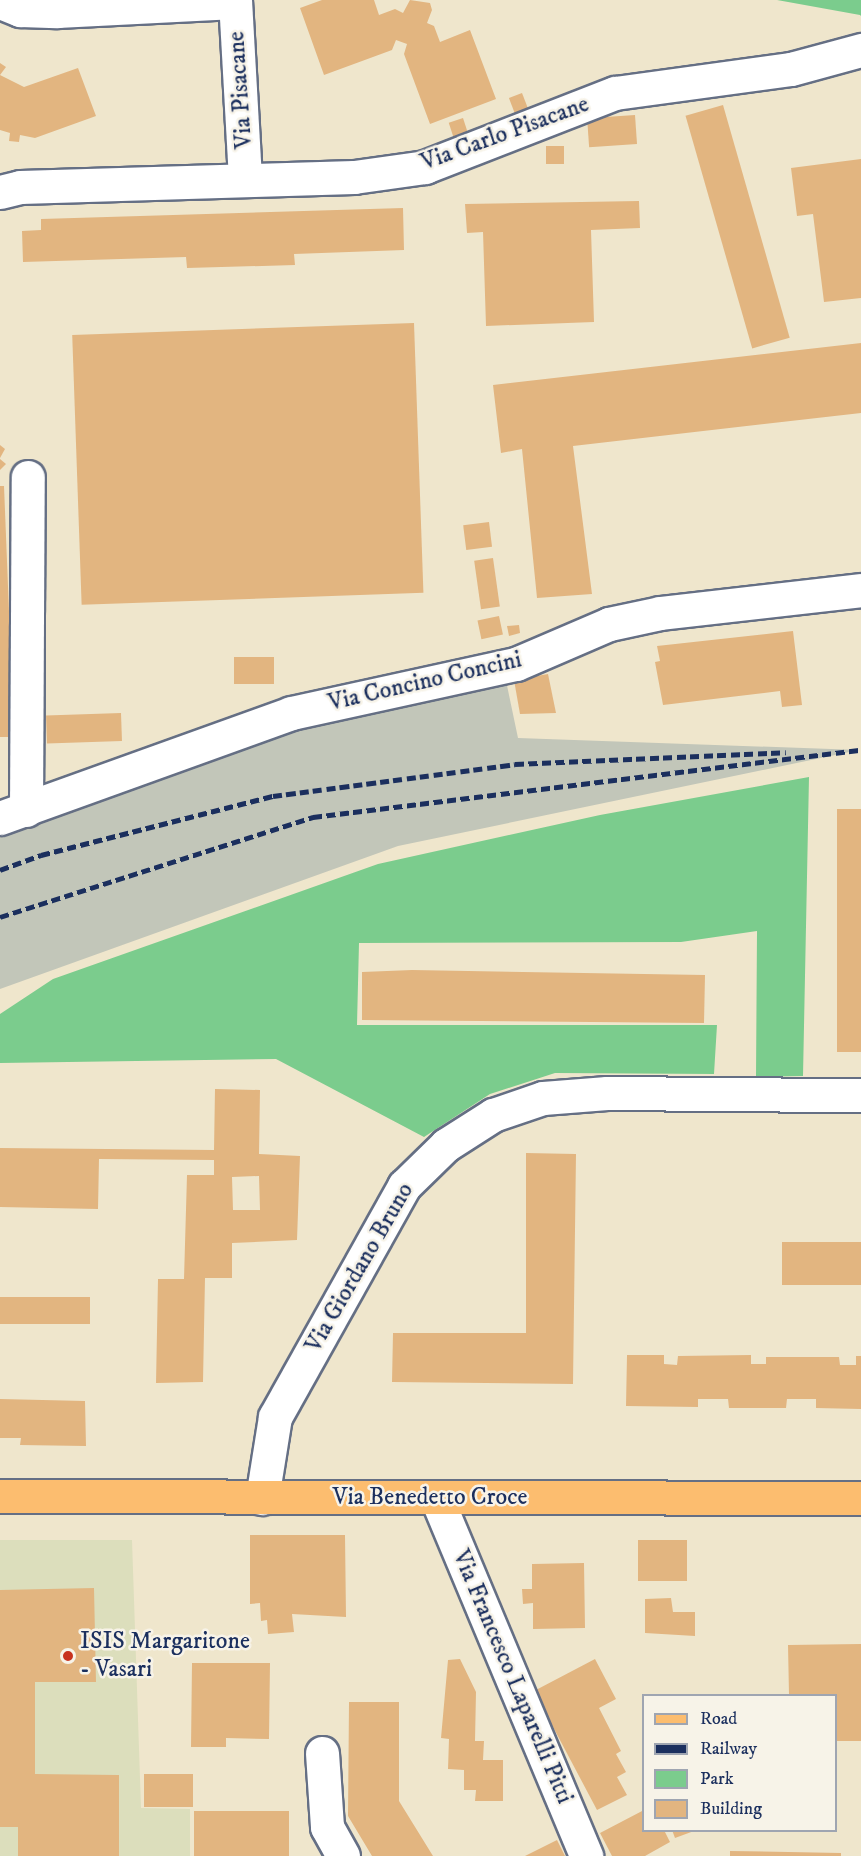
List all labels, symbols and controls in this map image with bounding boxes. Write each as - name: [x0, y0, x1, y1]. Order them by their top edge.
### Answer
- street label: Via Pisacane: [223, 30, 259, 150]
- street label: Via Carlo Pisacane: [417, 90, 593, 178]
- street label: Via Concino Concini: [325, 646, 525, 718]
- street label: Via Giordano Bruno: [300, 1178, 420, 1358]
- street label: Via Benedetto Croce: [333, 1484, 527, 1512]
- street label: Via Francesco Laparelli Pitti: [445, 1546, 579, 1808]
- place label: ISIS Margaritone - Vasari: [80, 1628, 250, 1684]
- marker: ISIS Margaritone - Vasari: [61, 1649, 75, 1663]
- legend: [642, 1694, 837, 1832]
- text: Road: [700, 1708, 737, 1730]
- text: Railway: [700, 1738, 757, 1760]
- text: Park: [700, 1768, 734, 1790]
- text: Building: [700, 1798, 762, 1820]

